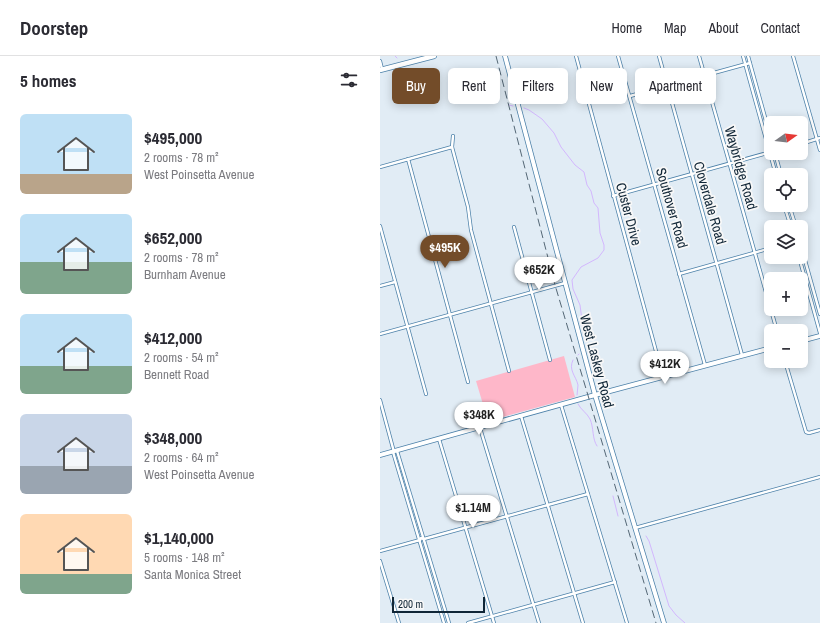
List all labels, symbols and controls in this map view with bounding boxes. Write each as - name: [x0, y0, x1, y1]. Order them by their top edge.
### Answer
- text: Doorstep: [20, 15, 88, 41]
- text: Home: [611, 19, 642, 37]
- text: Map: [664, 19, 686, 37]
- text: About: [708, 19, 738, 37]
- text: Contact: [760, 19, 800, 37]
- chip: Buy: [392, 68, 440, 104]
- chip: Rent: [448, 68, 500, 104]
- chip: Filters: [508, 68, 568, 104]
- chip: New: [576, 68, 627, 104]
- chip: Apartment: [635, 68, 716, 104]
- text: 5 homes: [20, 69, 77, 92]
- icon: filters: [338, 69, 360, 91]
- north arrow: [764, 116, 808, 160]
- map controls: [764, 116, 808, 368]
- street label: Waybridge Road: [721, 124, 761, 212]
- text: $495,000: [144, 126, 202, 149]
- icon: home: [52, 130, 100, 178]
- text: 2 rooms · 78 m²: [144, 149, 219, 166]
- street label: Cloverdale Road: [690, 159, 730, 247]
- text: West Poinsetta Avenue: [144, 166, 254, 183]
- street label: Southover Road: [652, 166, 692, 250]
- button: locate: [764, 168, 808, 212]
- street label: Custer Drive: [612, 181, 646, 247]
- button: layers: [764, 220, 808, 264]
- text: $652,000: [144, 226, 202, 249]
- icon: home: [52, 230, 100, 278]
- pin: $495K: [417, 235, 473, 269]
- text: $495K: [429, 239, 461, 256]
- text: 2 rooms · 78 m²: [144, 249, 219, 266]
- pin: $652K: [511, 257, 567, 291]
- text: $652K: [523, 261, 555, 278]
- text: Burnham Avenue: [144, 266, 226, 283]
- button: +: [764, 272, 808, 316]
- street label: West Laskey Road: [576, 312, 618, 410]
- button: −: [764, 324, 808, 368]
- text: $412,000: [144, 326, 202, 349]
- icon: home: [52, 330, 100, 378]
- text: 2 rooms · 54 m²: [144, 349, 219, 366]
- pin: $412K: [637, 351, 693, 385]
- text: $412K: [649, 355, 681, 372]
- text: Bennett Road: [144, 366, 209, 383]
- pin: $348K: [451, 402, 507, 436]
- text: $348K: [463, 406, 495, 423]
- text: $348,000: [144, 426, 202, 449]
- icon: home: [52, 430, 100, 478]
- text: 2 rooms · 64 m²: [144, 449, 219, 466]
- text: West Poinsetta Avenue: [144, 466, 254, 483]
- pin: $1.14M: [440, 495, 506, 529]
- text: $1.14M: [455, 499, 491, 516]
- text: $1,140,000: [144, 526, 214, 549]
- icon: home: [52, 530, 100, 578]
- text: 5 rooms · 148 m²: [144, 549, 225, 566]
- text: Santa Monica Street: [144, 566, 241, 583]
- scale bar: [392, 595, 485, 614]
- text: 200 m: [398, 597, 423, 611]

